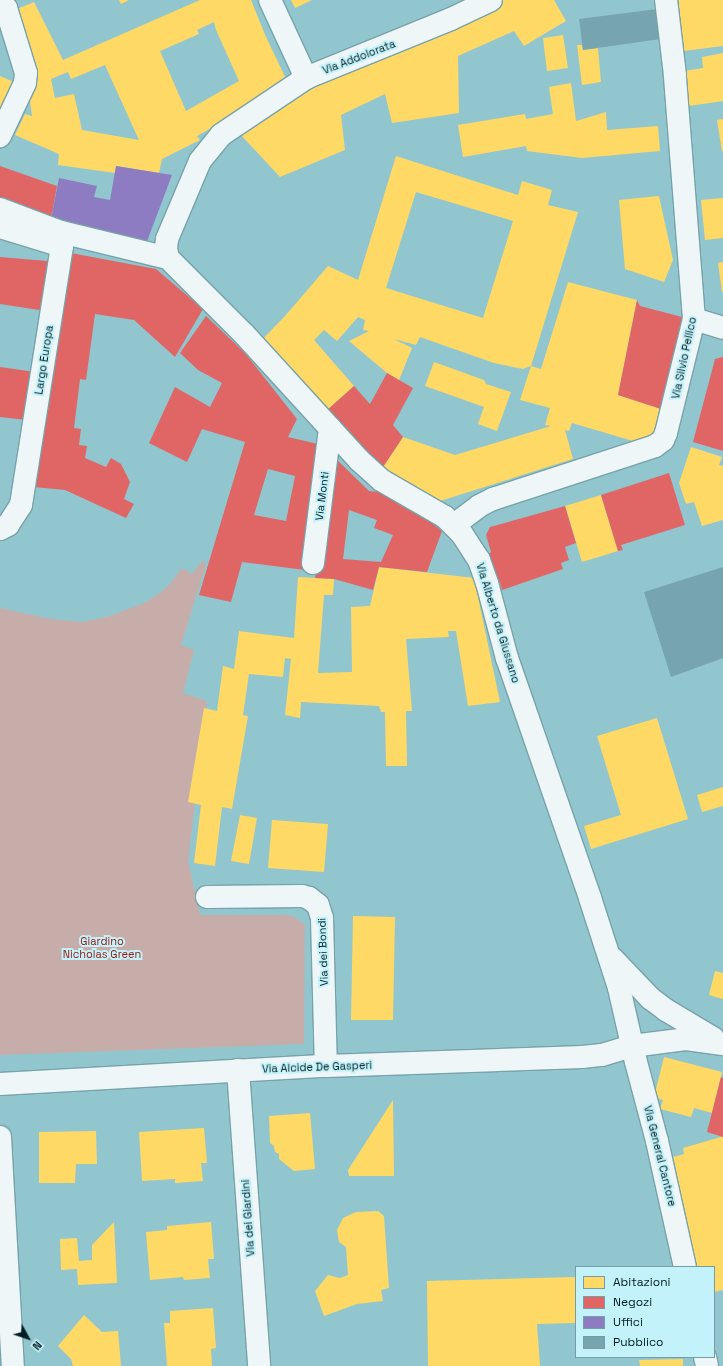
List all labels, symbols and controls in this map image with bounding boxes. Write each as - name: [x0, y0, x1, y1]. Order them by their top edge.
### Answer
- street label: Via Addolorata: [321, 37, 397, 77]
- street label: Via Silvio Pellico: [669, 316, 699, 400]
- street label: Largo Europa: [32, 324, 56, 396]
- street label: Via Monti: [312, 471, 332, 521]
- street label: Via Alberto da Giussano: [473, 561, 523, 685]
- street label: Via dei Bondi: [315, 918, 331, 986]
- park label: Giardino Nicholas Green: [63, 935, 141, 961]
- street label: Via Alcide De Gasperi: [262, 1058, 372, 1076]
- street label: Via General Cantore: [641, 1104, 679, 1208]
- street label: Via dei Giardini: [239, 1179, 257, 1257]
- legend: [575, 1266, 715, 1358]
- text: Abitazioni: [613, 1274, 671, 1290]
- text: Negozi: [613, 1294, 652, 1310]
- text: Uffici: [613, 1314, 643, 1330]
- north arrow: [8, 1318, 48, 1358]
- text: Pubblico: [613, 1334, 663, 1350]
- text: N: [29, 1338, 45, 1353]

